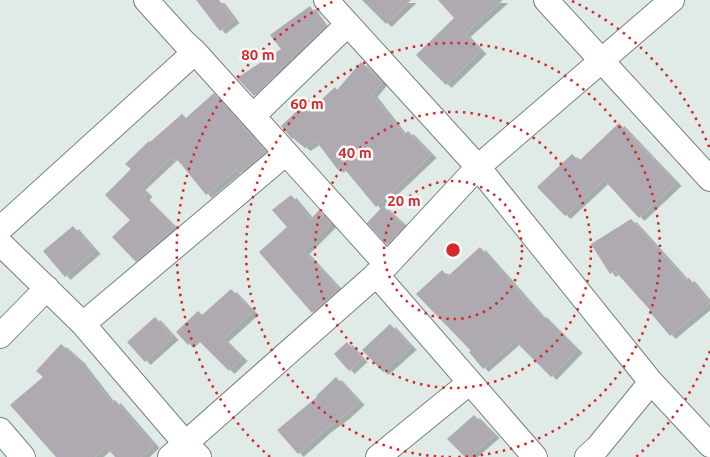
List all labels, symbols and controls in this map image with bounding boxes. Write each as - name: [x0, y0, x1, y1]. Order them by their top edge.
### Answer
- text: 80 m: [241, 46, 275, 63]
- text: 60 m: [290, 95, 324, 112]
- text: 40 m: [338, 144, 372, 161]
- text: 20 m: [387, 192, 421, 209]
- centre of rings: [444, 241, 462, 259]

